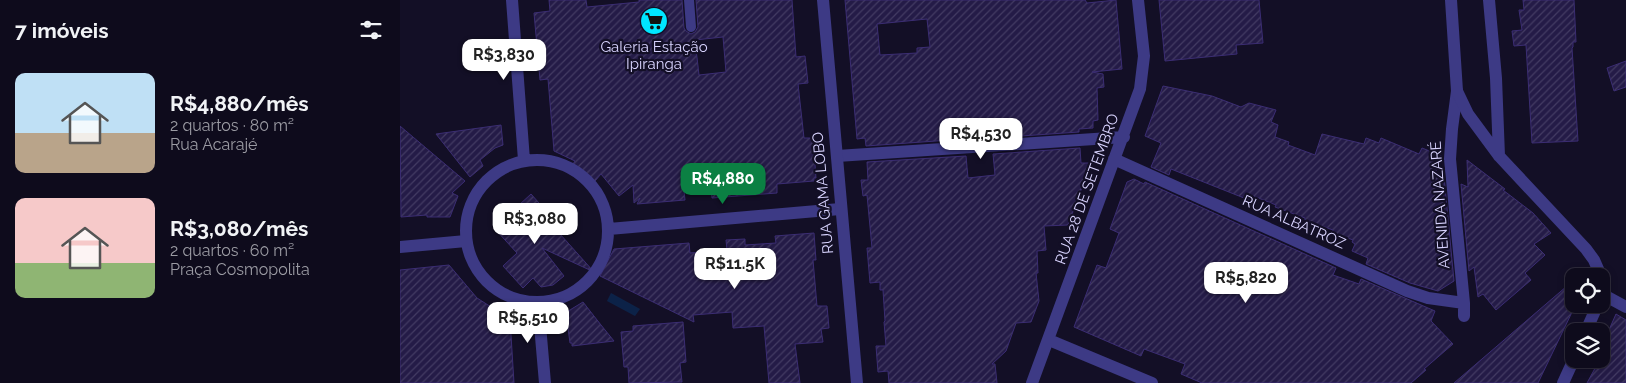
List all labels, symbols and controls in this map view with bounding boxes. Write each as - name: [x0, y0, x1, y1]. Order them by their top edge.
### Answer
- supermarket icon: Galeria Estação Ipiranga: [639, 6, 669, 36]
- icon: filters: [357, 16, 385, 44]
- text: 7 imóveis: [15, 18, 109, 43]
- pin: R$3,830: [458, 38, 550, 81]
- place label: Galeria Estação Ipiranga: [600, 38, 708, 73]
- text: R$3,830: [473, 45, 535, 64]
- text: R$4,880/mês: [170, 91, 309, 116]
- icon: home: [55, 93, 115, 153]
- street label: RUA 28 DE SETEMBRO: [1051, 111, 1123, 267]
- text: 2 quartos · 80 m²: [170, 116, 294, 135]
- pin: R$4,530: [935, 118, 1027, 160]
- text: R$4,530: [950, 124, 1012, 143]
- street label: RUA GAMA LOBO: [809, 131, 837, 255]
- text: Rua Acarajé: [170, 135, 258, 154]
- street label: AVENIDA NAZARÉ: [1427, 141, 1453, 269]
- pin: R$4,880: [677, 162, 769, 205]
- text: R$4,880: [692, 169, 754, 188]
- street label: RUA ALBATROZ: [1240, 191, 1348, 253]
- pin: R$3,080: [489, 202, 581, 245]
- text: R$3,080: [504, 209, 566, 228]
- text: R$3,080/mês: [170, 216, 309, 241]
- icon: home: [55, 218, 115, 278]
- text: 2 quartos · 60 m²: [170, 241, 294, 260]
- pin: R$11.5K: [689, 248, 781, 290]
- text: R$11.5K: [705, 254, 765, 273]
- text: Praça Cosmopolita: [170, 260, 310, 279]
- pin: R$5,820: [1200, 262, 1292, 304]
- text: R$5,820: [1215, 268, 1277, 287]
- map controls: [1565, 268, 1610, 368]
- button: locate: [1565, 268, 1610, 313]
- pin: R$5,510: [482, 302, 574, 344]
- text: R$5,510: [498, 308, 558, 327]
- button: layers: [1565, 323, 1610, 368]

